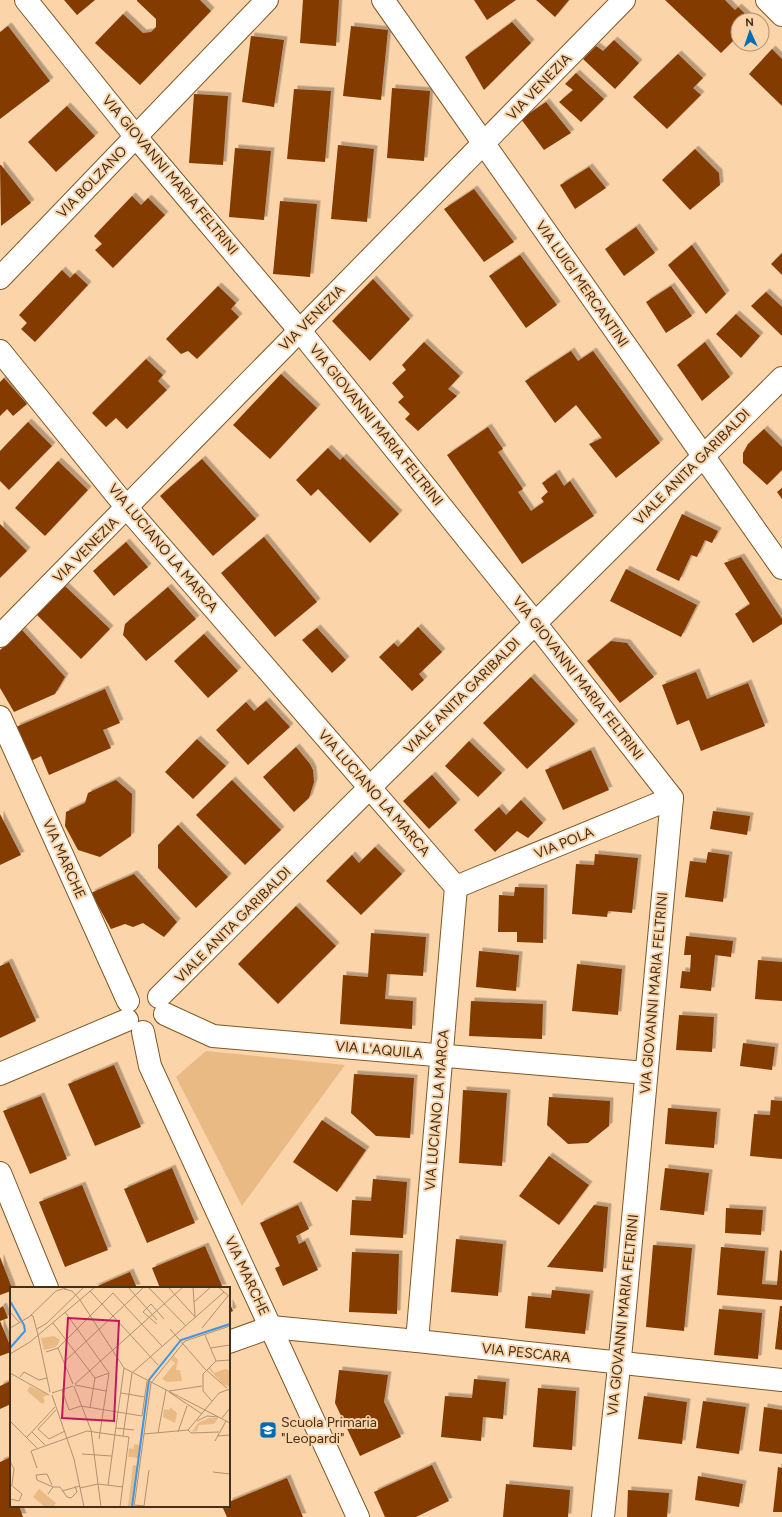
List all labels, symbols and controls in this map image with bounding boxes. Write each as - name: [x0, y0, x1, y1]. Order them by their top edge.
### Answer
- north arrow: [730, 12, 770, 52]
- text: N: [745, 16, 754, 29]
- street label: VIA VENEZIA: [503, 50, 575, 124]
- street label: VIA GIOVANNI MARIA FELTRINI: [98, 92, 242, 258]
- street label: VIA BOLZANO: [53, 142, 131, 221]
- street label: VIA LUIGI MERCANTINI: [532, 217, 632, 351]
- street label: VIA VENEZIA: [276, 281, 349, 354]
- street label: VIA GIOVANNI MARIA FELTRINI: [306, 341, 446, 509]
- street label: VIALE ANITA GARIBALDI: [630, 405, 754, 529]
- street label: VIA LUCIANO LA MARCA: [104, 480, 222, 616]
- street label: VIA VENEZIA: [50, 513, 123, 586]
- street label: VIA GIOVANNI MARIA FELTRINI: [509, 593, 647, 763]
- street label: VIALE ANITA GARIBALDI: [400, 634, 524, 758]
- street label: VIA LUCIANO LA MARCA: [314, 726, 434, 860]
- street label: VIA MARCHE: [39, 817, 89, 901]
- street label: VIA POLA: [532, 823, 596, 863]
- street label: VIALE ANITA GARIBALDI: [171, 863, 295, 987]
- street label: VIA GIOVANNI MARIA FELTRINI: [637, 891, 671, 1095]
- street label: VIA LUCIANO LA MARCA: [421, 1028, 453, 1191]
- street label: VIA L'AQUILA: [335, 1038, 424, 1062]
- street label: VIA GIOVANNI MARIA FELTRINI: [604, 1213, 642, 1417]
- street label: VIA MARCHE: [221, 1234, 273, 1318]
- inset map: [10, 1287, 230, 1507]
- street label: VIA PESCARA: [481, 1340, 572, 1366]
- place label: Scuola Primaria "Leopardi": [281, 1414, 377, 1447]
- school or university icon: Scuola Primaria "Leopardi": [258, 1420, 278, 1440]

